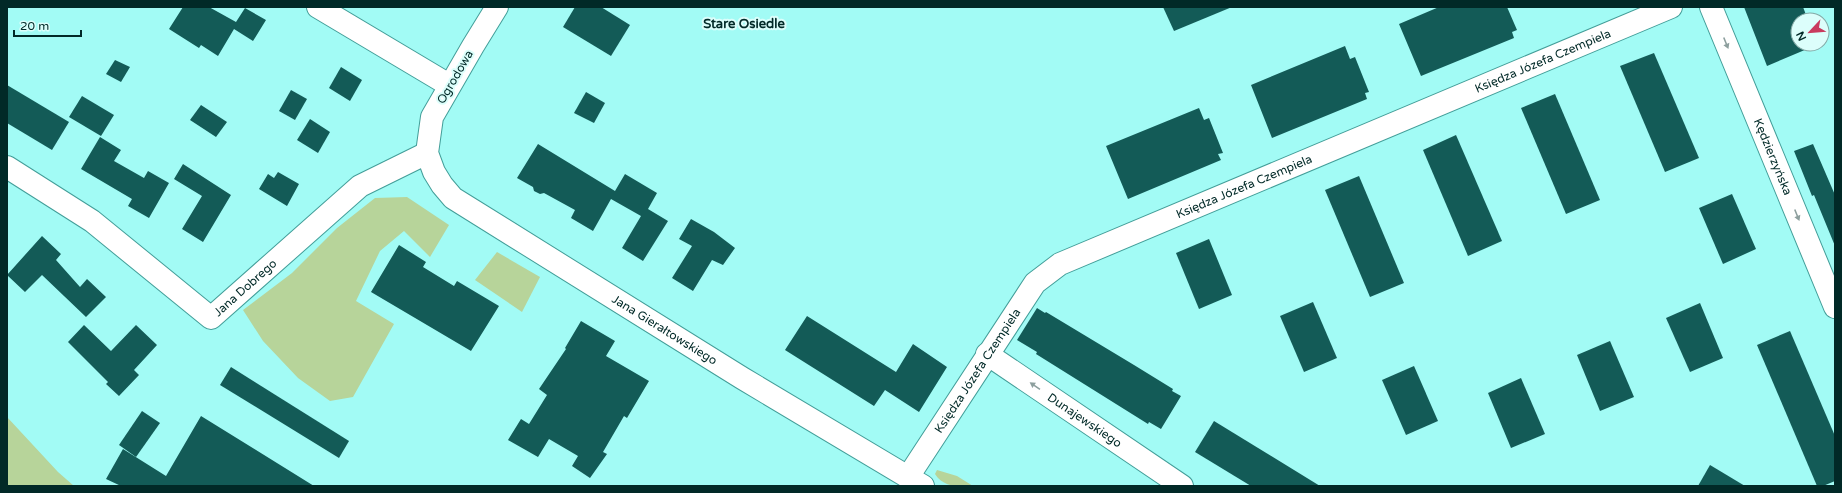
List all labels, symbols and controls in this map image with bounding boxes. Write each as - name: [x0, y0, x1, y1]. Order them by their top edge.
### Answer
- scale bar: [14, 12, 81, 38]
- north arrow: [1790, 12, 1830, 52]
- district label: Stare Osiedle: [703, 16, 785, 32]
- text: 20 m: [20, 19, 49, 33]
- street label: Księdza Józefa Czempiela: [1473, 26, 1613, 96]
- text: N: [1794, 29, 1809, 43]
- one-way arrow: [1723, 38, 1729, 49]
- street label: Ogrodowa: [434, 48, 476, 106]
- street label: Kędzierzyńska: [1751, 116, 1795, 197]
- street label: Księdza Józefa Czempiela: [1174, 152, 1314, 221]
- one-way arrow: [1794, 209, 1800, 220]
- street label: Jana Dobrego: [211, 256, 280, 319]
- street label: Jana Gierałtowskiego: [610, 292, 720, 368]
- street label: Księdza Józefa Czempiela: [932, 306, 1023, 436]
- one-way arrow: [1030, 382, 1040, 390]
- street label: Dunajewskiego: [1045, 390, 1124, 450]

